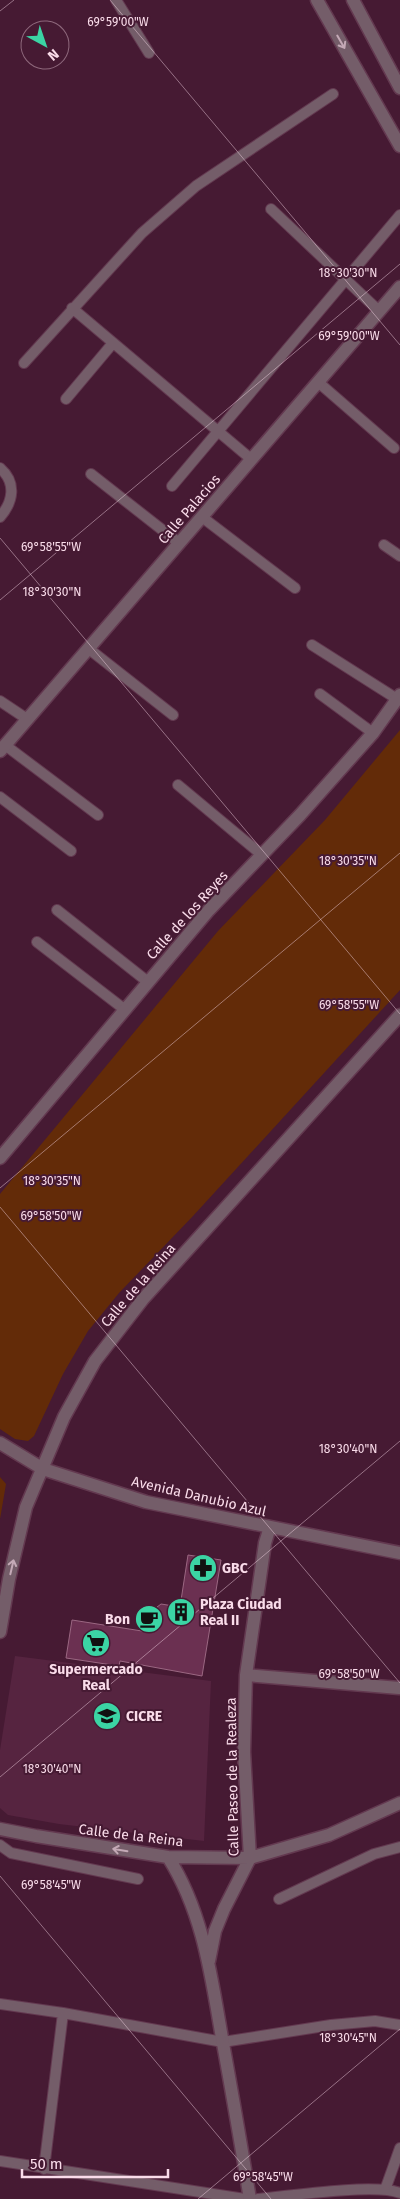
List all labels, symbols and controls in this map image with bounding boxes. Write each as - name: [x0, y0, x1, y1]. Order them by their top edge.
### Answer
- text: 69°59'00"W: [87, 15, 149, 29]
- north arrow: [20, 20, 70, 70]
- one-way arrow: [336, 35, 346, 49]
- text: N: [44, 45, 62, 64]
- text: 18°30'30"N: [319, 266, 377, 280]
- text: 69°59'00"W: [318, 329, 380, 343]
- street label: Calle Palacios: [155, 471, 224, 548]
- text: 69°58'55"W: [21, 540, 81, 554]
- text: 18°30'30"N: [23, 585, 81, 599]
- text: 18°30'35"N: [319, 854, 377, 868]
- street label: Calle de los Reyes: [143, 867, 232, 963]
- text: 69°58'55"W: [319, 998, 379, 1012]
- text: 18°30'35"N: [23, 1174, 81, 1188]
- text: 69°58'50"W: [20, 1209, 82, 1223]
- street label: Calle de la Reina: [97, 1240, 179, 1331]
- text: 18°30'40"N: [319, 1442, 377, 1456]
- street label: Avenida Danubio Azul: [130, 1473, 268, 1520]
- pharmacy icon: GBC: [188, 1553, 218, 1583]
- one-way arrow: [8, 1560, 17, 1576]
- place label: GBC: [222, 1560, 248, 1577]
- place label: Plaza Ciudad Real II: [200, 1596, 282, 1629]
- building icon: Plaza Ciudad Real II: [166, 1597, 196, 1627]
- cafe icon: Bon: [134, 1604, 164, 1634]
- place label: Bon: [105, 1611, 130, 1628]
- supermarket icon: Supermercado Real: [81, 1628, 111, 1658]
- place label: Supermercado Real: [49, 1661, 143, 1694]
- text: 69°58'50"W: [318, 1667, 380, 1681]
- street label: Calle Paseo de la Realeza: [223, 1697, 242, 1857]
- school or university icon: CICRE: [92, 1701, 122, 1731]
- place label: CICRE: [126, 1708, 162, 1725]
- text: 18°30'40"N: [23, 1762, 81, 1776]
- street label: Calle de la Reina: [78, 1821, 184, 1850]
- one-way arrow: [113, 1844, 129, 1854]
- text: 69°58'45"W: [21, 1878, 81, 1892]
- text: 18°30'45"N: [319, 2031, 377, 2045]
- scale bar: [22, 2146, 169, 2178]
- text: 50 m: [30, 2155, 63, 2173]
- text: 69°58'45"W: [233, 2170, 293, 2184]

